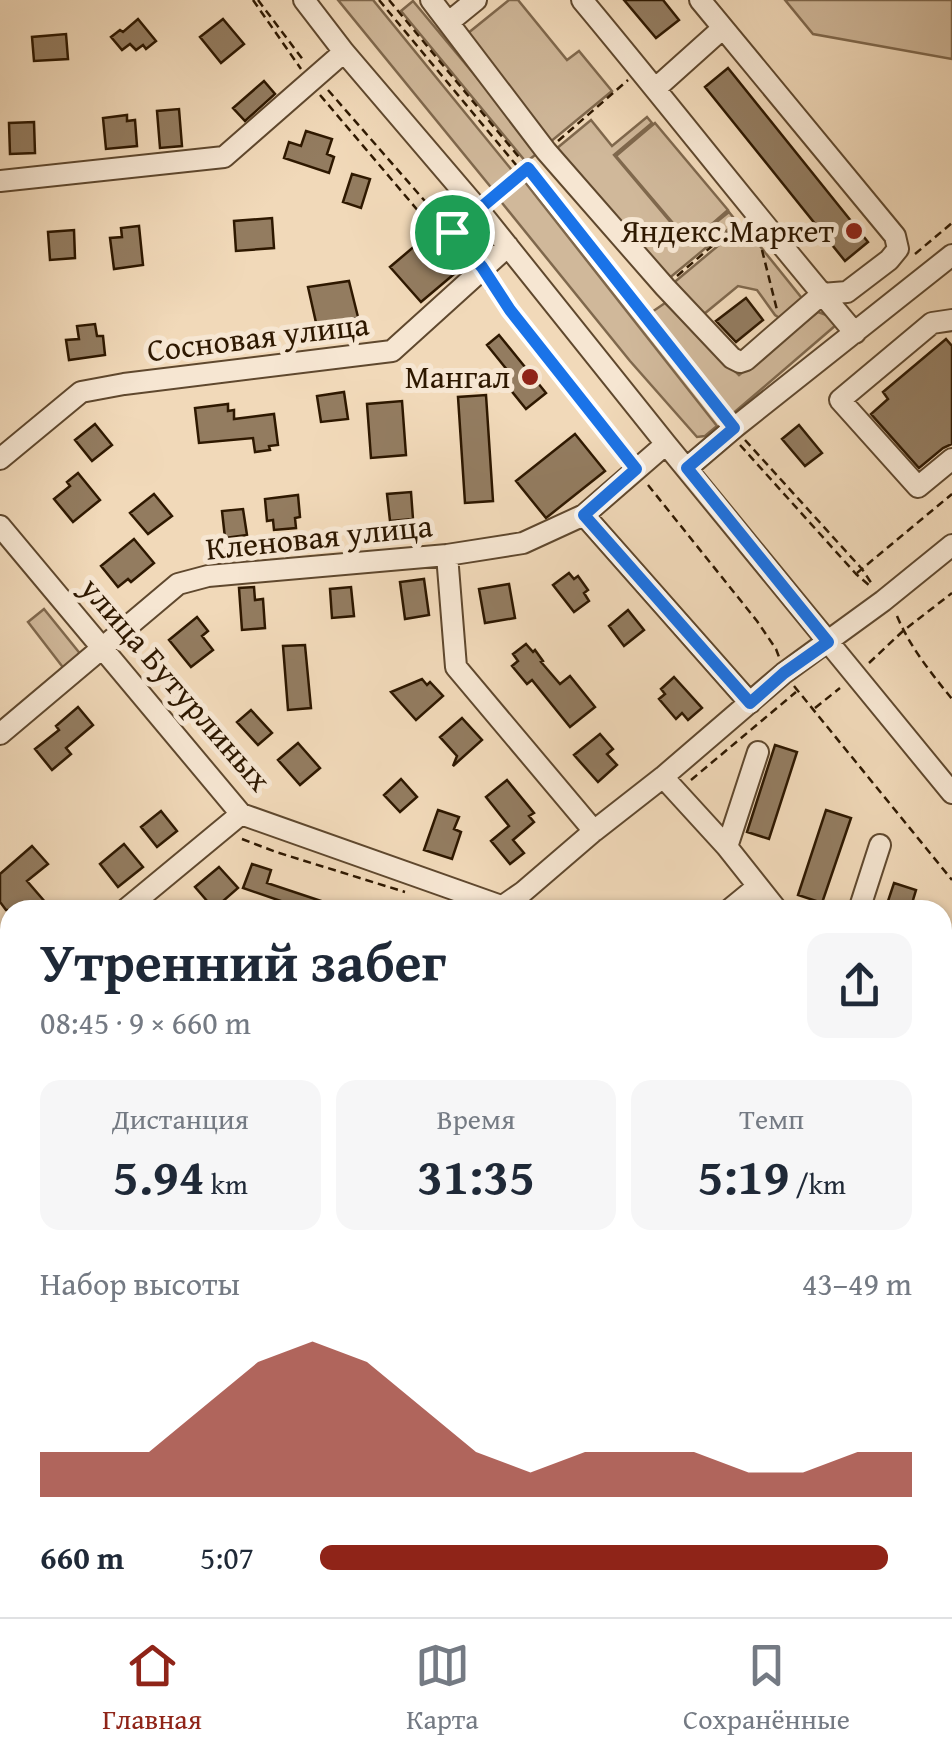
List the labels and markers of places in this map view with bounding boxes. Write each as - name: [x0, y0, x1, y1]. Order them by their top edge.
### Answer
- pin: [410, 190, 495, 275]
- place label: Яндекс.Маркет: [620, 207, 835, 254]
- marker: Яндекс.Маркет: [843, 220, 865, 242]
- place label: Мангал: [405, 353, 510, 400]
- marker: Мангал: [519, 366, 541, 388]

